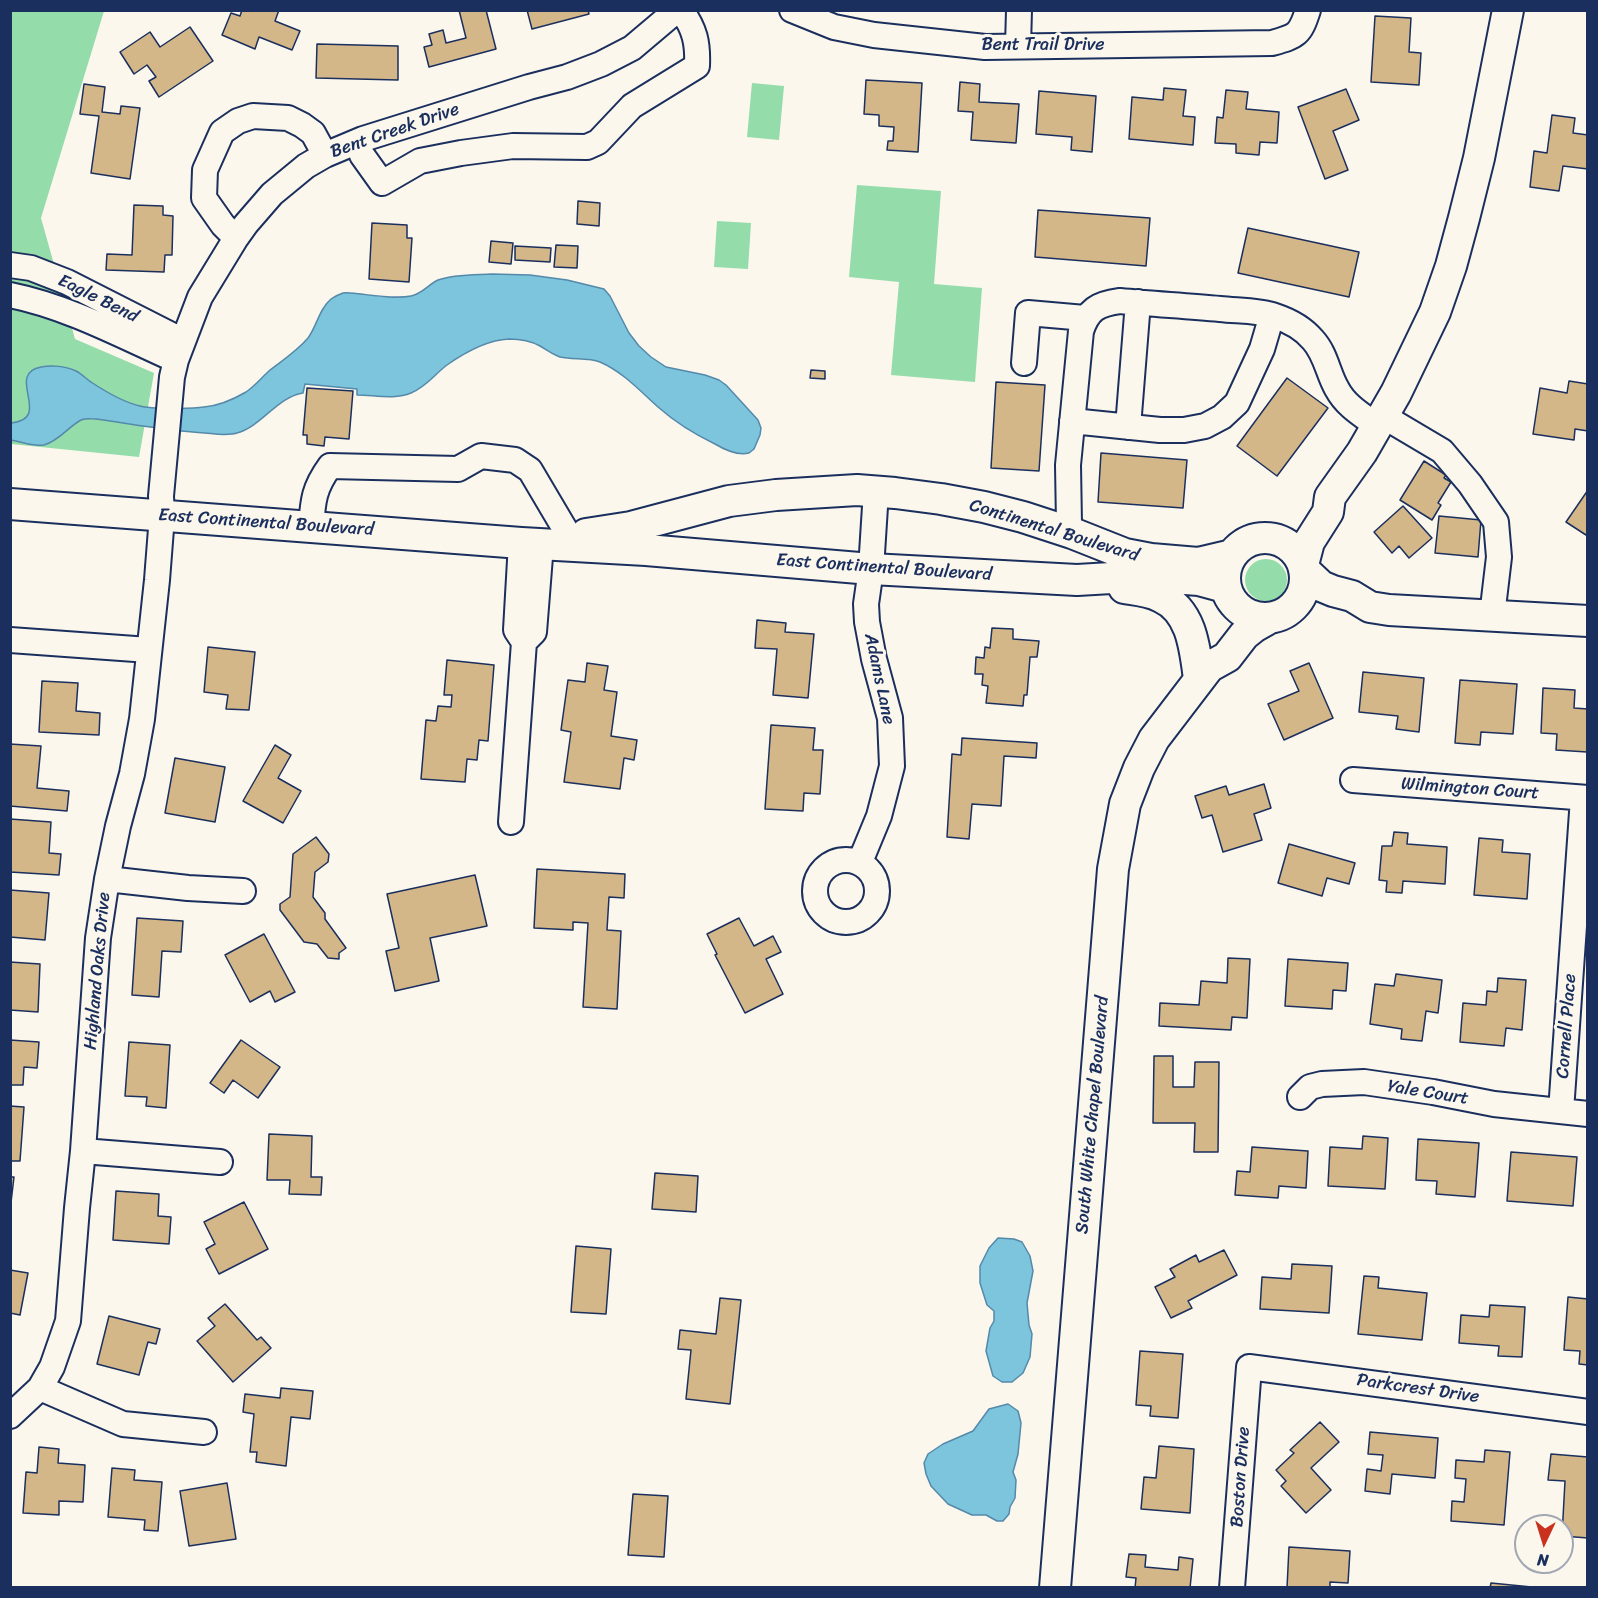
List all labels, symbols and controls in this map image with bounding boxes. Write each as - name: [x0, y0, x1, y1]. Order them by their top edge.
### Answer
- street label: Bent Trail Drive: [981, 34, 1105, 56]
- street label: Bent Creek Drive: [328, 99, 462, 163]
- street label: Eagle Bend: [54, 270, 142, 328]
- street label: Continental Boulevard: [967, 495, 1141, 567]
- street label: East Continental Boulevard: [158, 505, 374, 541]
- street label: East Continental Boulevard: [776, 550, 992, 586]
- street label: Adams Lane: [859, 632, 899, 726]
- street label: Wilmington Court: [1400, 773, 1540, 805]
- street label: Highland Oaks Drive: [80, 891, 116, 1051]
- street label: Cornell Place: [1553, 973, 1581, 1079]
- street label: South White Chapel Boulevard: [1072, 995, 1114, 1235]
- street label: Yale Court: [1386, 1076, 1470, 1110]
- street label: Parkcrest Drive: [1355, 1370, 1481, 1408]
- street label: Boston Drive: [1227, 1426, 1255, 1528]
- north arrow: [1514, 1514, 1574, 1574]
- text: N: [1536, 1546, 1549, 1575]

